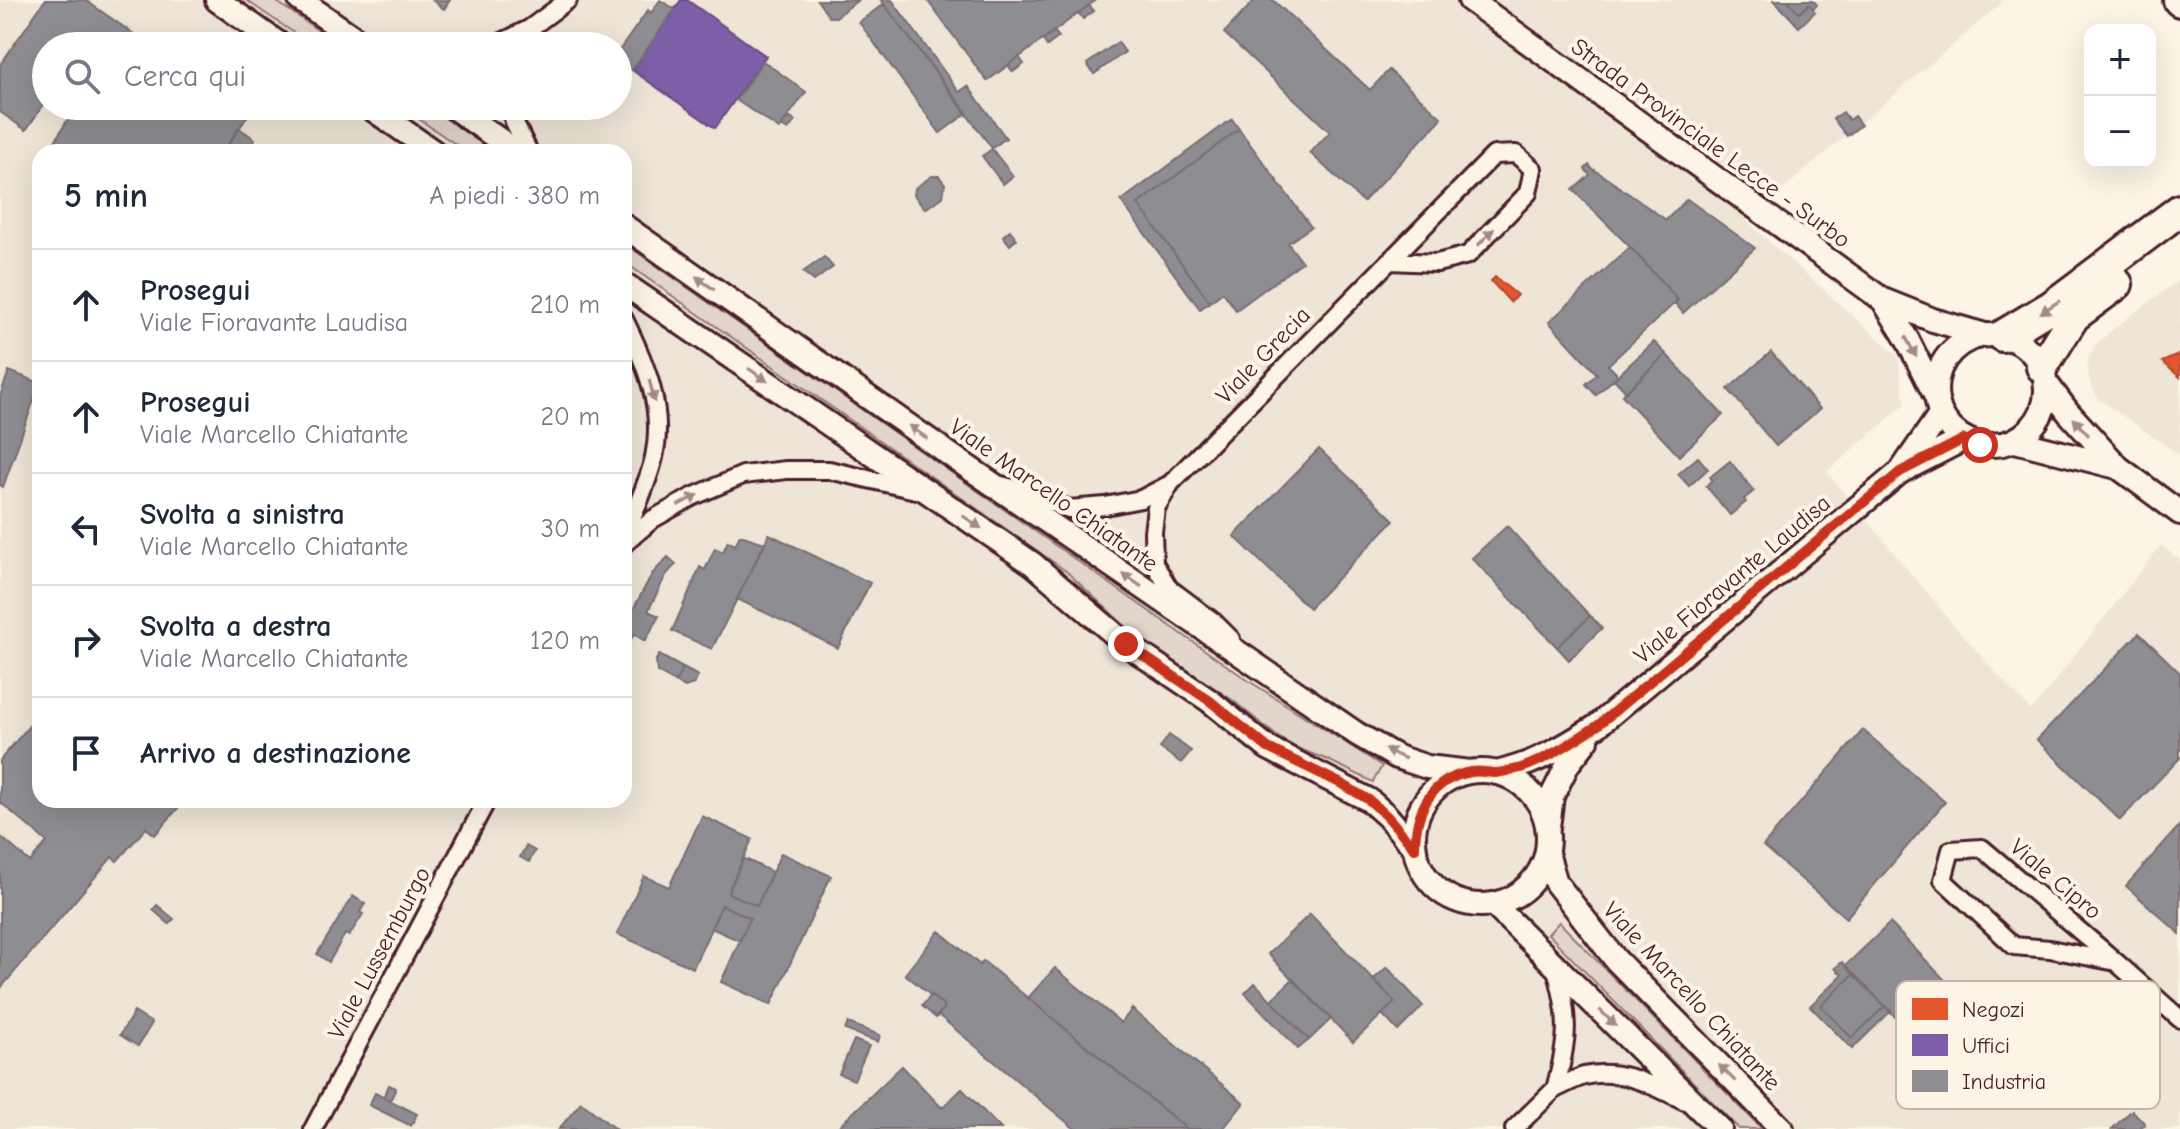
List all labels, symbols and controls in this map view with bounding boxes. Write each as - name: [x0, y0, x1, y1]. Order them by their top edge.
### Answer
- map controls: [2084, 24, 2156, 168]
- button: +: [2084, 24, 2156, 96]
- search box: [32, 32, 632, 120]
- street label: Strada Provinciale Lecce - Surbo: [1566, 32, 1856, 254]
- icon: search: [60, 54, 104, 98]
- text: Cerca qui: [124, 59, 246, 94]
- button: −: [2084, 96, 2156, 168]
- text: 5 min: [64, 176, 148, 216]
- text: A piedi · 380 m: [429, 181, 600, 211]
- one-way arrow: [1476, 228, 1495, 247]
- text: Prosegui: [140, 273, 251, 308]
- one-way arrow: [694, 276, 715, 291]
- icon: ahead: [64, 283, 108, 327]
- text: 210 m: [530, 290, 600, 320]
- one-way arrow: [2039, 299, 2061, 314]
- street label: Viale Grecia: [1210, 301, 1316, 409]
- text: Viale Fioravante Laudisa: [140, 308, 408, 338]
- one-way arrow: [1905, 336, 1918, 359]
- one-way arrow: [747, 368, 768, 383]
- one-way arrow: [647, 379, 659, 404]
- text: Prosegui: [140, 385, 251, 420]
- icon: ahead: [64, 395, 108, 439]
- text: 20 m: [540, 402, 600, 432]
- street label: Viale Marcello Chiatante: [945, 413, 1163, 577]
- one-way arrow: [2073, 417, 2091, 436]
- text: Viale Marcello Chiatante: [140, 420, 408, 450]
- one-way arrow: [907, 425, 928, 440]
- route start: [1962, 427, 1998, 463]
- street label: Viale Fioravante Laudisa: [1628, 489, 1836, 669]
- one-way arrow: [677, 494, 699, 508]
- text: Svolta a sinistra: [140, 497, 345, 532]
- icon: left: [64, 507, 108, 551]
- text: 30 m: [541, 514, 600, 544]
- one-way arrow: [962, 514, 983, 529]
- text: Viale Marcello Chiatante: [140, 532, 408, 562]
- one-way arrow: [1121, 573, 1142, 588]
- text: Svolta a destra: [140, 609, 332, 644]
- icon: right: [64, 619, 108, 663]
- text: 120 m: [530, 626, 600, 656]
- route end: [1108, 626, 1144, 662]
- text: Viale Marcello Chiatante: [140, 644, 408, 674]
- icon: arrive: [64, 731, 108, 775]
- text: Arrivo a destinazione: [140, 736, 411, 771]
- one-way arrow: [1383, 747, 1407, 761]
- street label: Viale Cipro: [2005, 833, 2107, 925]
- street label: Viale Lussemburgo: [322, 862, 436, 1044]
- street label: Viale Marcello Chiatante: [1597, 896, 1787, 1096]
- legend: [1896, 981, 2160, 1109]
- text: Negozi: [1962, 997, 2025, 1023]
- one-way arrow: [1598, 1008, 1617, 1026]
- text: Uffici: [1962, 1033, 2010, 1059]
- one-way arrow: [1718, 1064, 1737, 1083]
- text: Industria: [1962, 1069, 2046, 1095]

